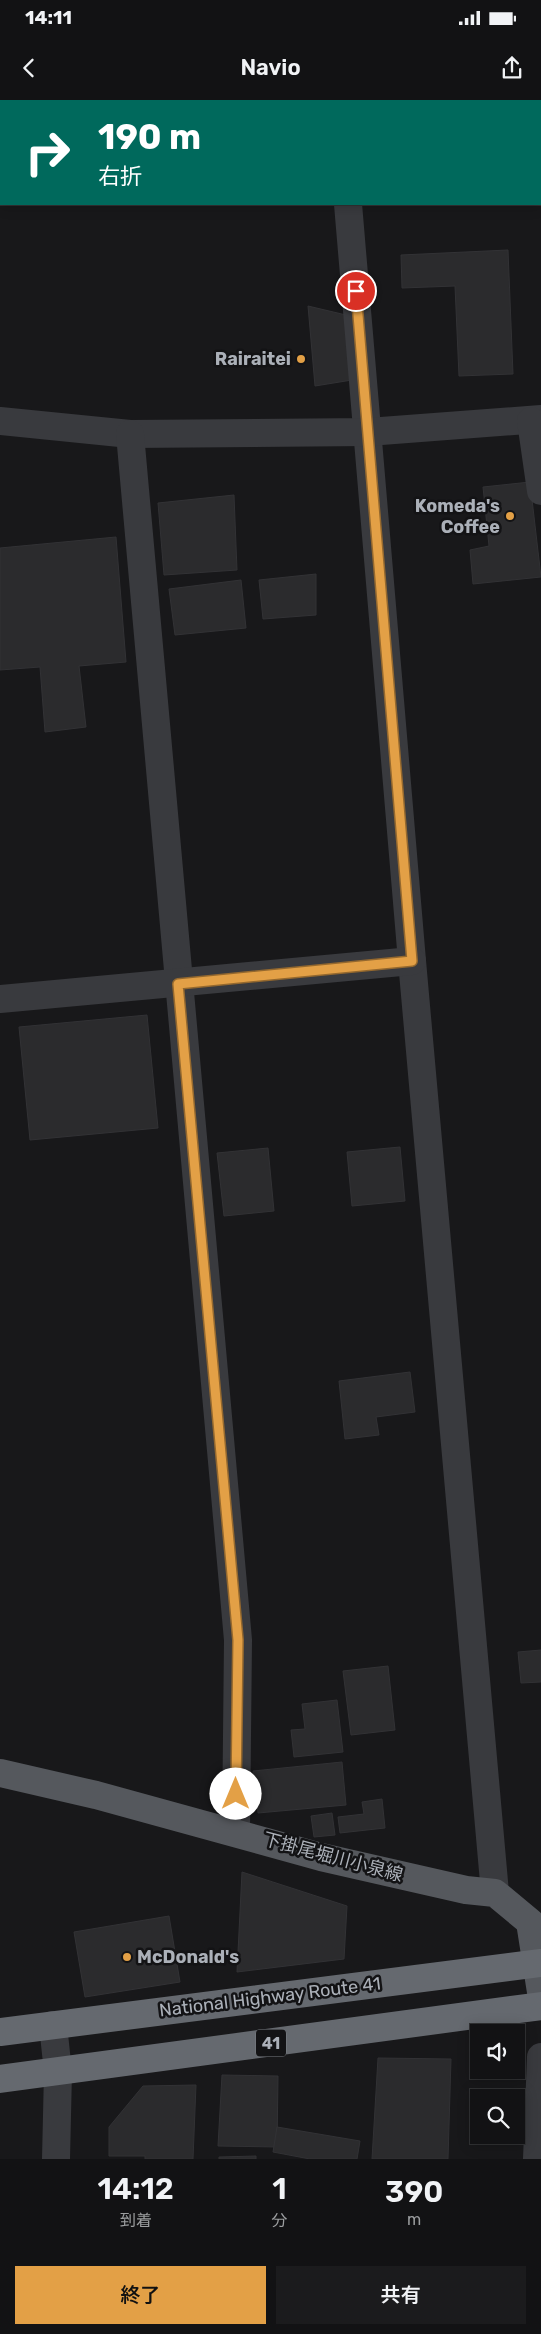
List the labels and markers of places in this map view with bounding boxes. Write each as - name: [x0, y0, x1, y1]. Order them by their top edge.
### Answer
- pin: [335, 270, 377, 312]
- place label: Rairaitei: [215, 348, 291, 370]
- marker: Rairaitei: [295, 353, 307, 365]
- place label: Komeda's Coffee: [415, 495, 500, 538]
- marker: Komeda's Coffee: [504, 510, 516, 522]
- place label: McDonald's: [137, 1946, 239, 1968]
- marker: McDonald's: [121, 1951, 133, 1963]

